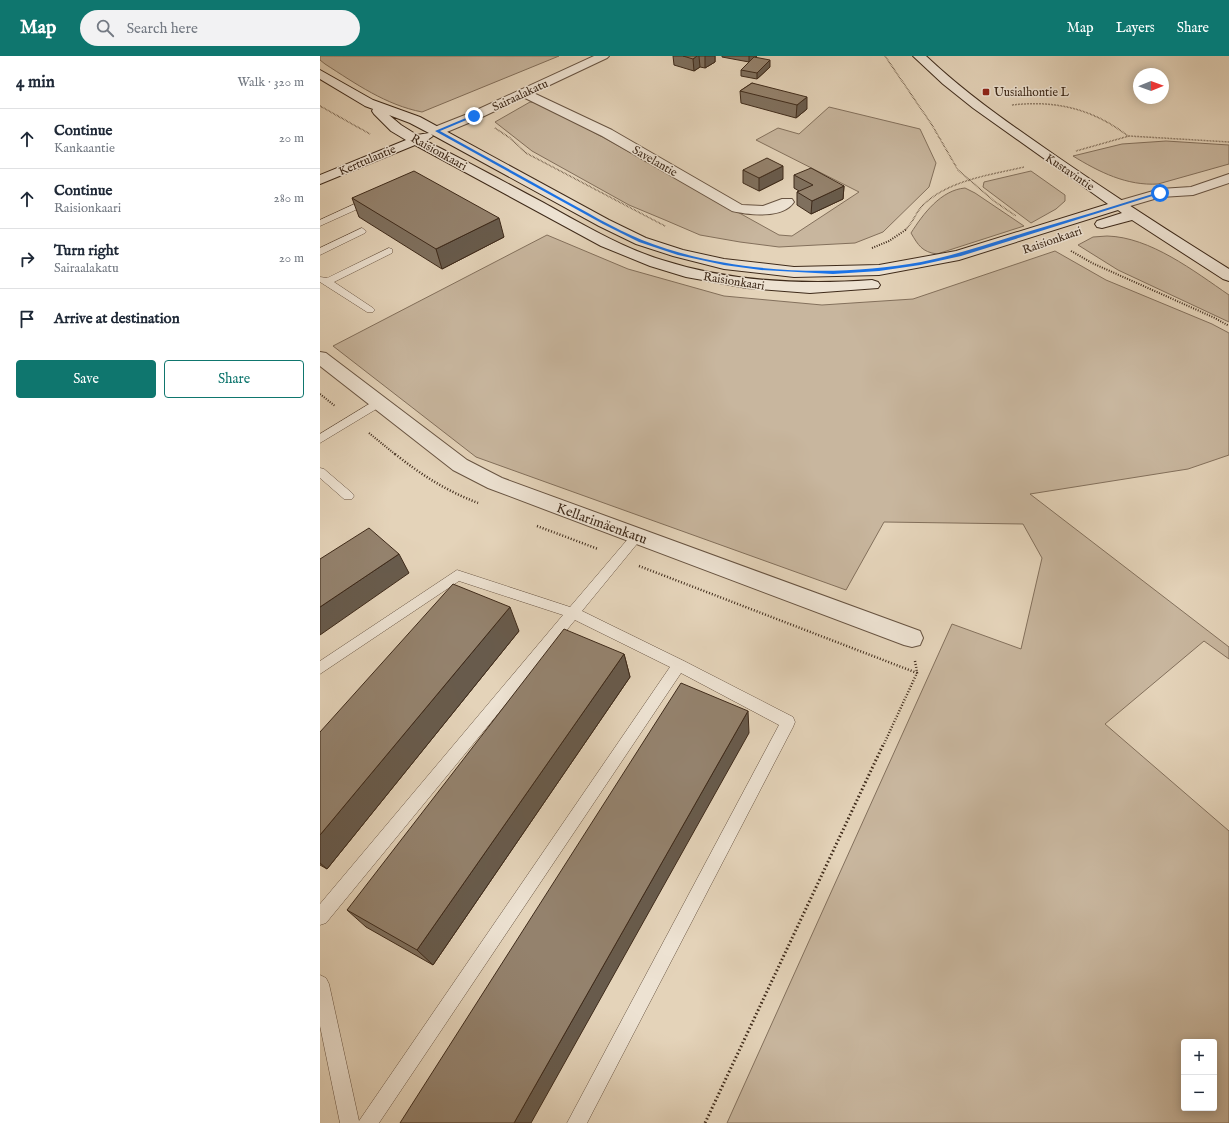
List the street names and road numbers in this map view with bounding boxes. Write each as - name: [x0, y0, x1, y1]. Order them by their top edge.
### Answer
- street label: Sairaalakatu: [490, 76, 550, 115]
- street label: Raisionkaari: [408, 131, 470, 174]
- street label: Kerttulantie: [336, 142, 398, 179]
- street label: Savelantie: [630, 143, 680, 181]
- street label: Kustavintie: [1042, 151, 1098, 195]
- street label: Raisionkaari: [1020, 223, 1084, 258]
- street label: Raisionkaari: [702, 269, 766, 294]
- street label: Kellarimäenkatu: [554, 499, 650, 549]

